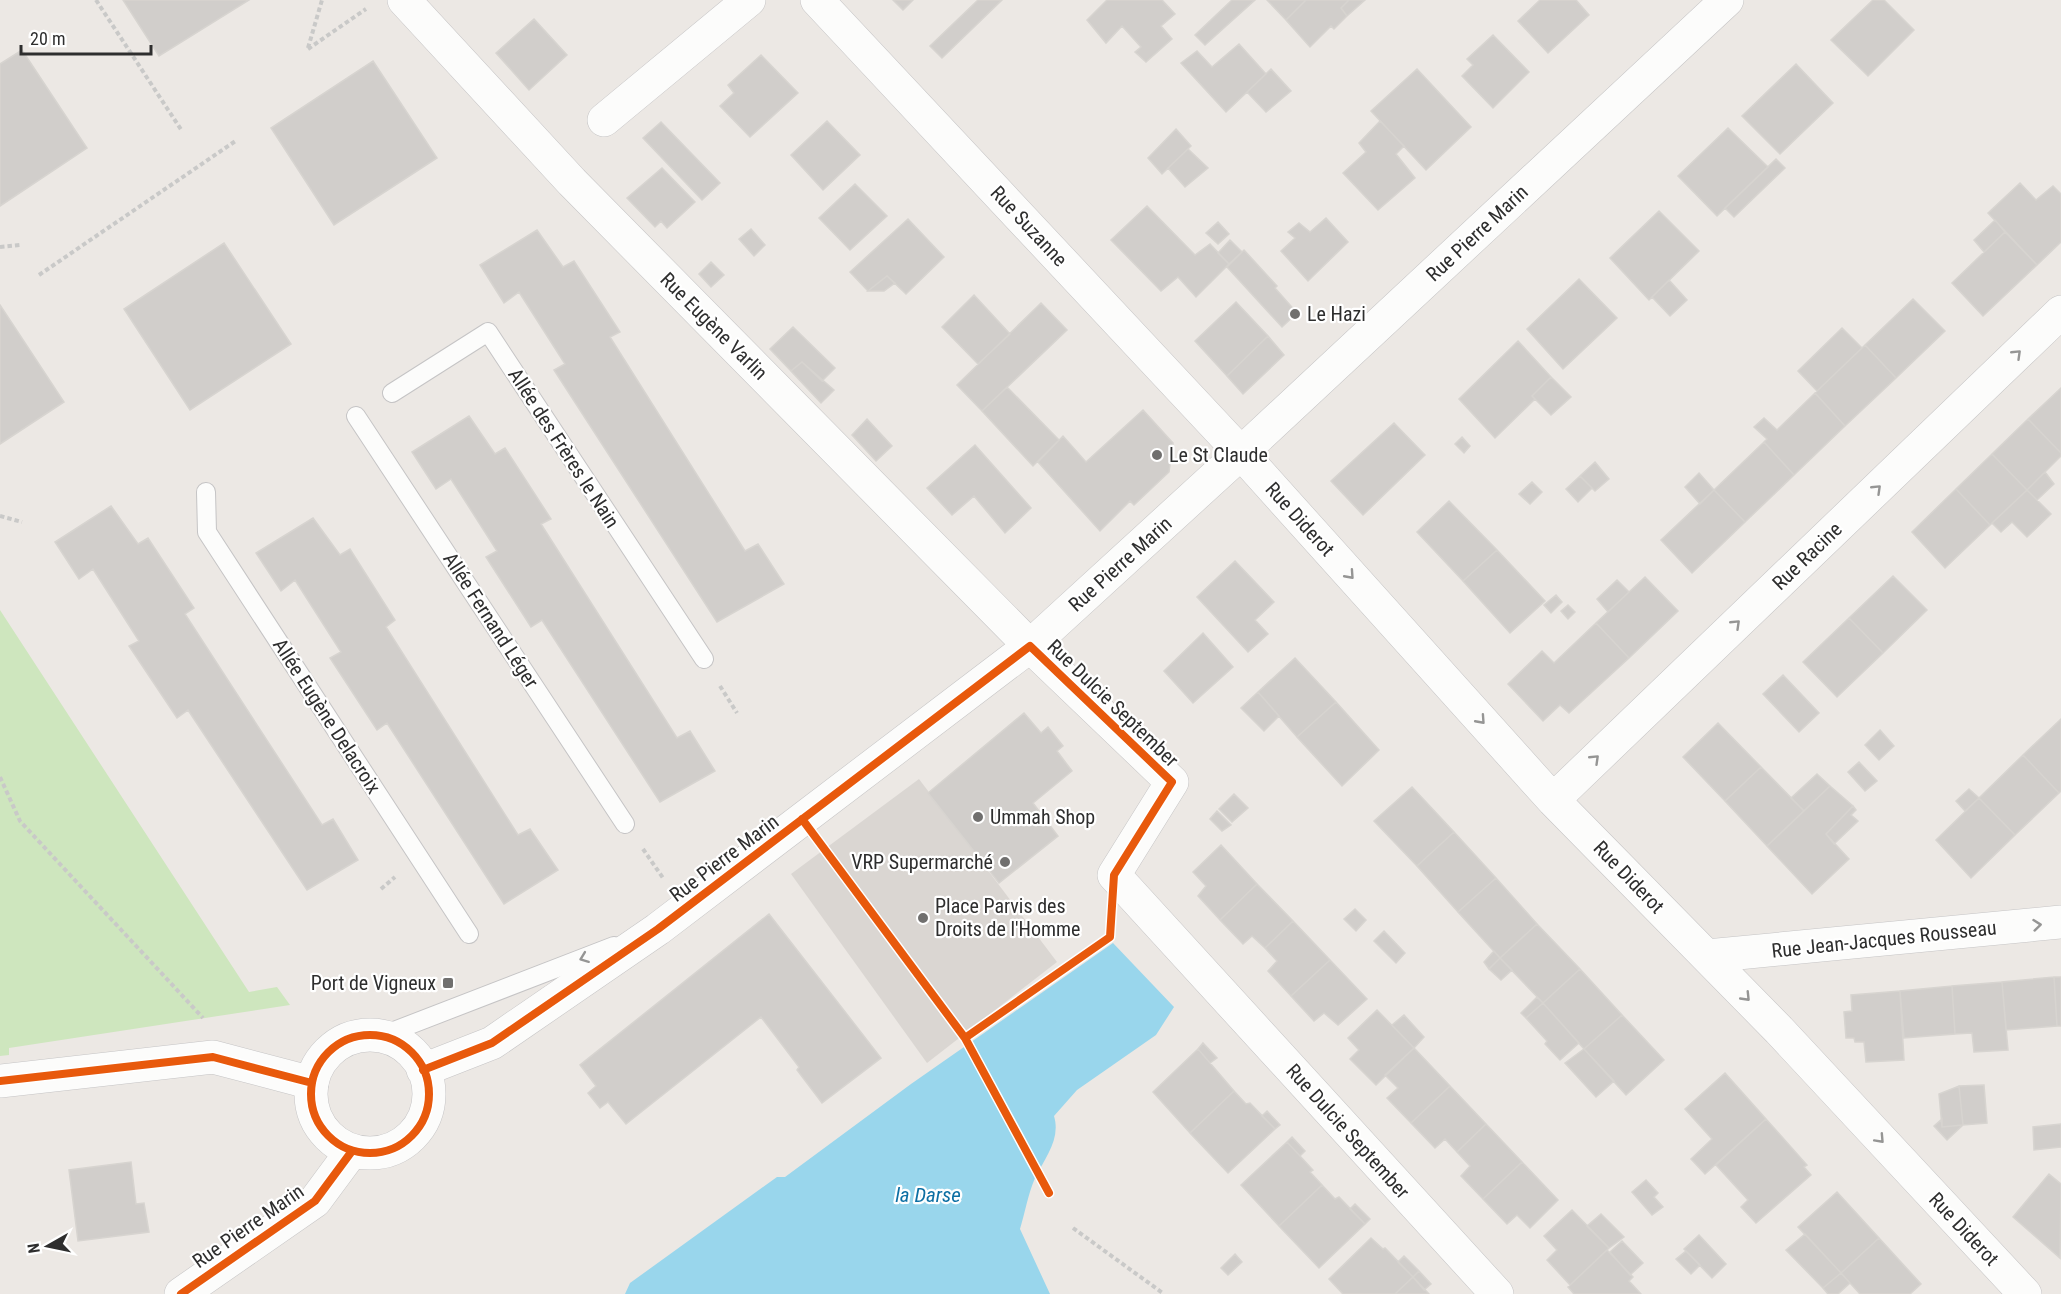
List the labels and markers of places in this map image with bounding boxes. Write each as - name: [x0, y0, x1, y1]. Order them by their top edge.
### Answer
- place label: Le Hazi: [1307, 302, 1366, 326]
- marker: Le Hazi: [1288, 307, 1302, 321]
- place label: Le St Claude: [1169, 443, 1268, 467]
- marker: Le St Claude: [1150, 448, 1164, 462]
- place label: Ummah Shop: [990, 805, 1095, 829]
- marker: Ummah Shop: [971, 810, 985, 824]
- place label: VRP Supermarché: [851, 850, 993, 874]
- marker: VRP Supermarché: [998, 855, 1012, 869]
- place label: Place Parvis des Droits de l'Homme: [935, 894, 1080, 941]
- marker: Place Parvis des Droits de l'Homme: [916, 911, 930, 925]
- place label: Port de Vigneux: [311, 971, 436, 995]
- marker: Port de Vigneux: [441, 976, 455, 990]

